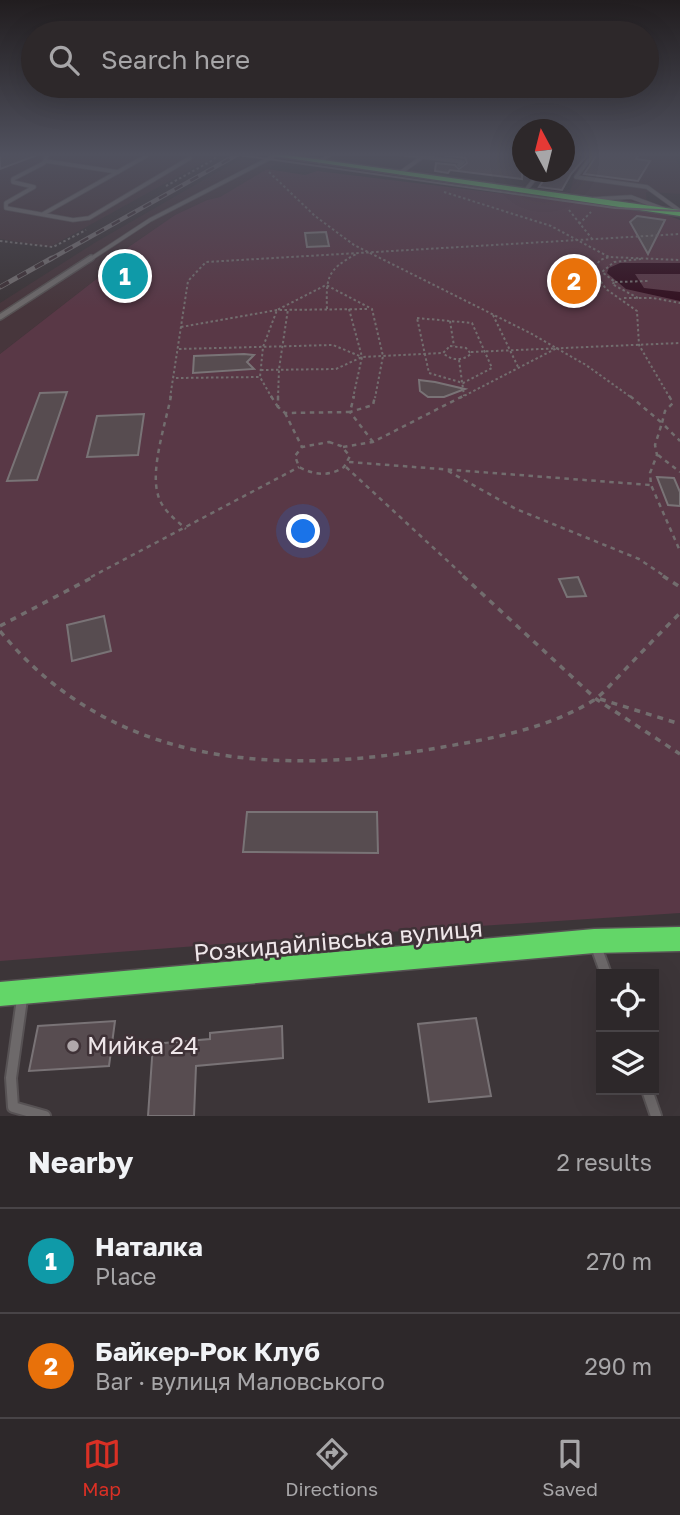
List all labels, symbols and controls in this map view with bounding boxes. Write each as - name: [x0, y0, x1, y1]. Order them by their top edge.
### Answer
- search box: [21, 21, 659, 98]
- icon: search: [45, 41, 83, 79]
- text: Search here: [101, 44, 250, 75]
- north arrow: [512, 119, 575, 182]
- pin: 1: [102, 250, 148, 302]
- pin: 2: [551, 255, 597, 307]
- your location: [286, 514, 320, 548]
- street label: Розкидайлівська вулиця: [192, 912, 484, 967]
- map controls: [596, 969, 659, 1095]
- button: locate: [596, 969, 659, 1032]
- place label: Мийка 24: [87, 1030, 199, 1059]
- button: layers: [596, 1032, 659, 1095]
- marker: Мийка 24: [65, 1038, 81, 1054]
- text: Nearby: [28, 1144, 133, 1180]
- text: 2 results: [556, 1148, 652, 1176]
- text: Наталка: [95, 1231, 203, 1262]
- text: 1: [45, 1247, 57, 1275]
- text: 270 m: [586, 1247, 652, 1275]
- text: Place: [95, 1262, 156, 1290]
- text: Байкер-Рок Клуб: [95, 1336, 320, 1367]
- text: 2: [44, 1352, 58, 1380]
- text: 290 m: [584, 1352, 652, 1380]
- text: Bar · вулиця Маловського: [95, 1367, 385, 1395]
- tab: Map: [82, 1435, 121, 1500]
- tab: Directions: [285, 1435, 378, 1500]
- tab: Saved: [542, 1435, 598, 1500]

